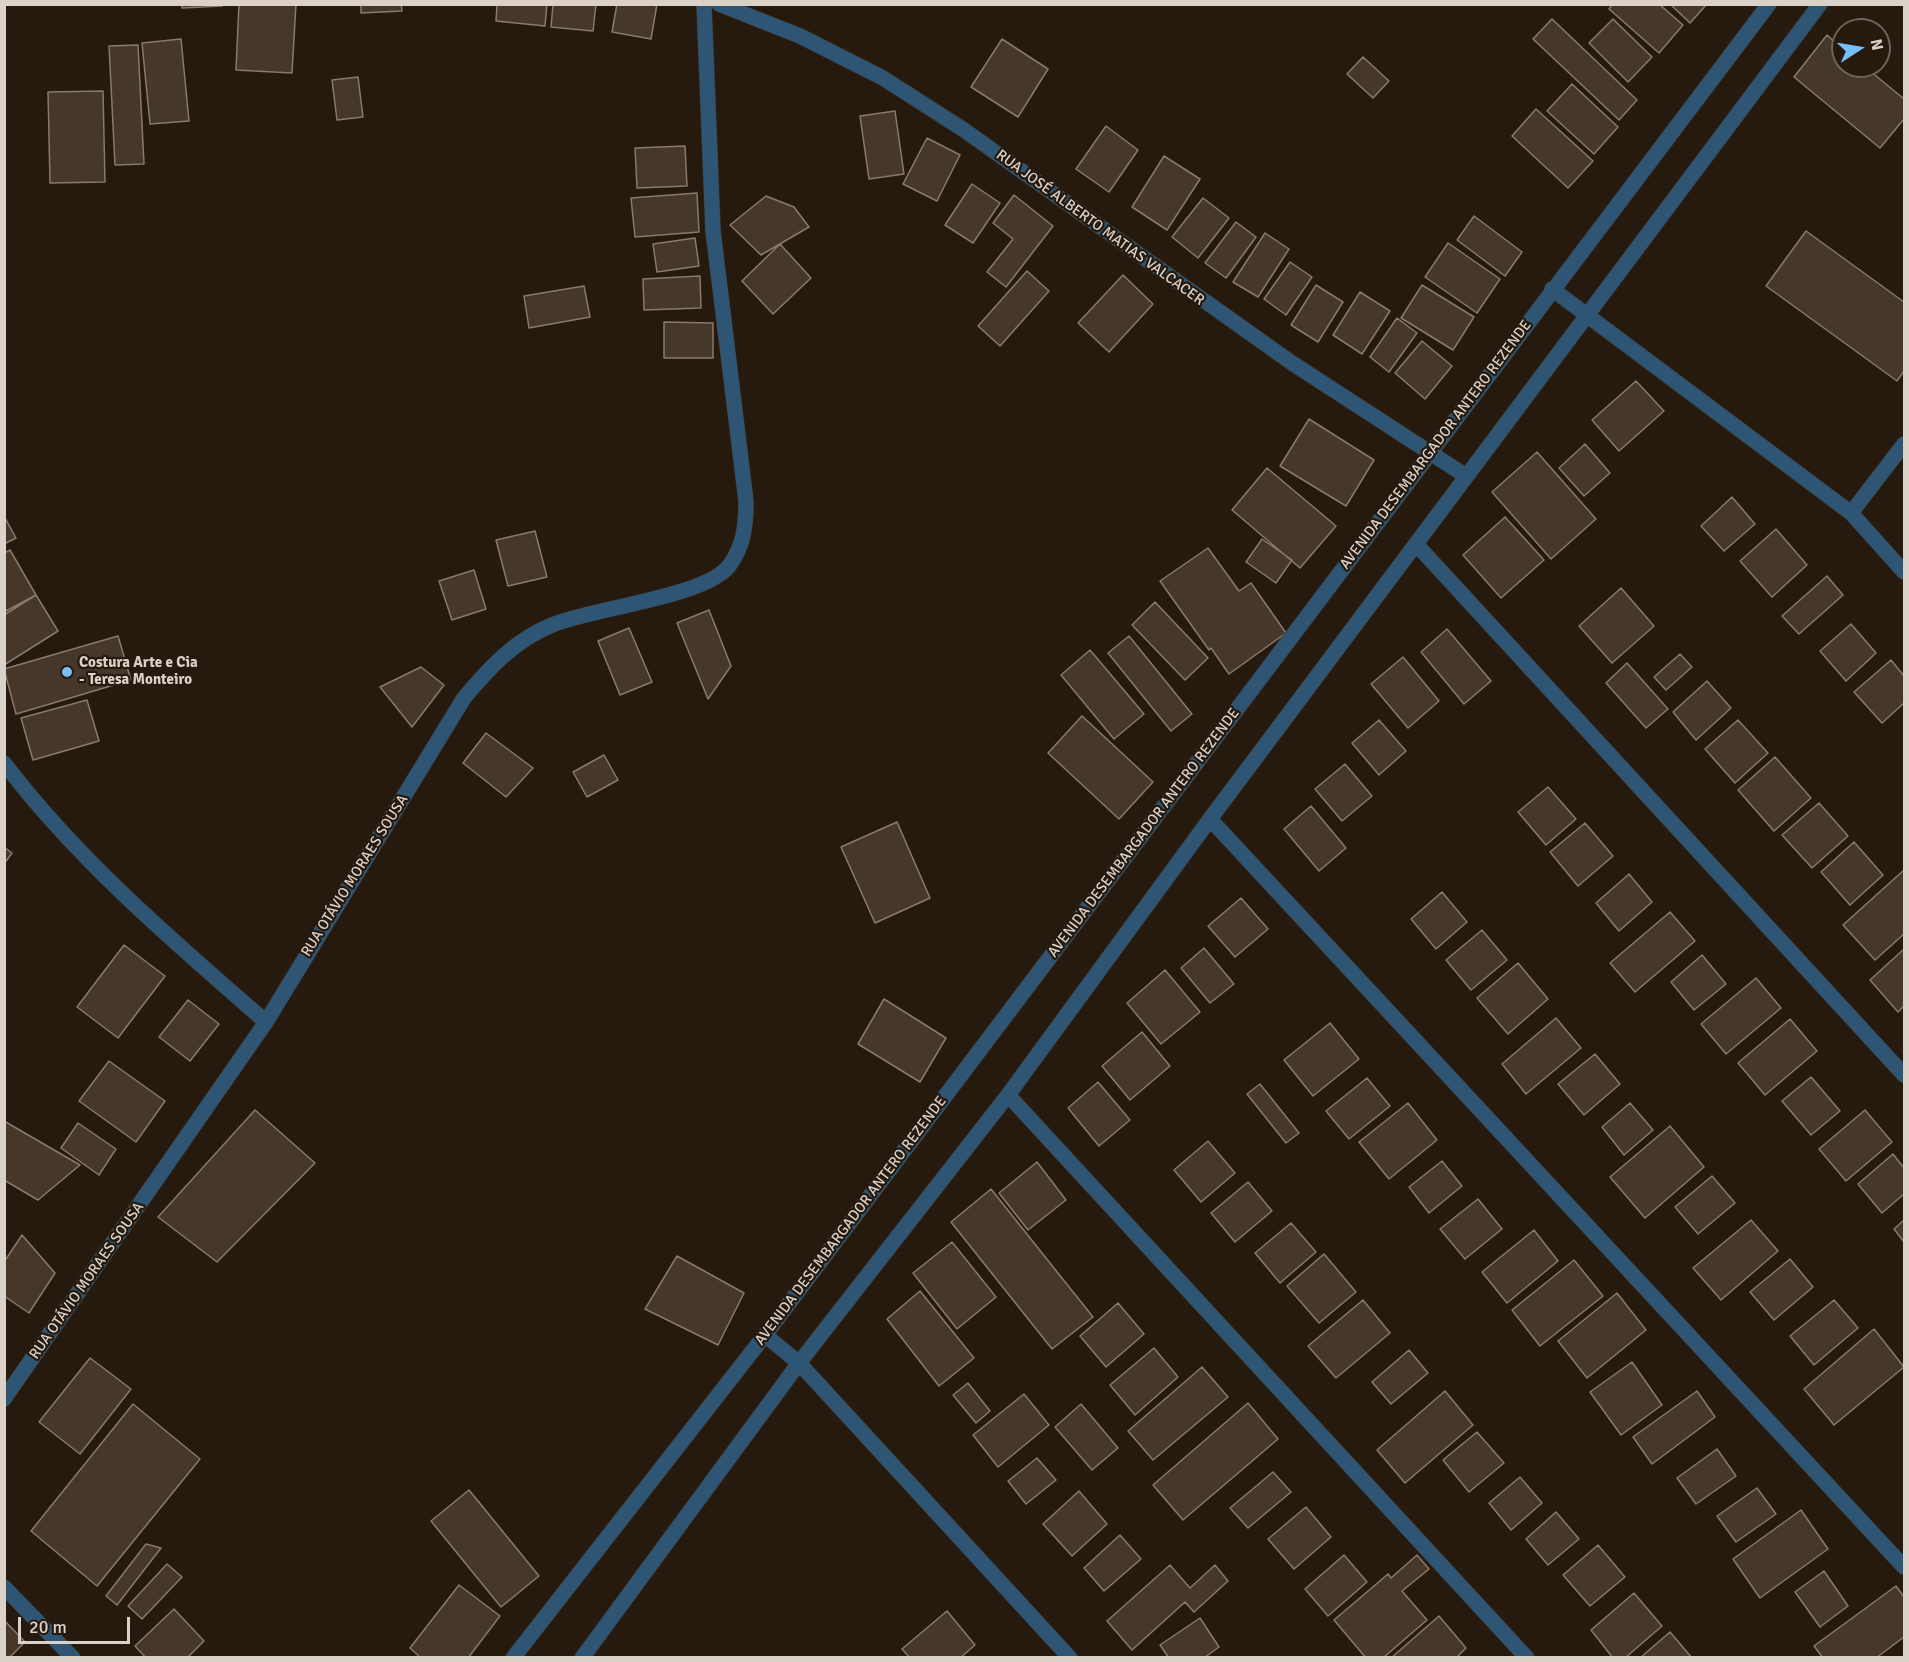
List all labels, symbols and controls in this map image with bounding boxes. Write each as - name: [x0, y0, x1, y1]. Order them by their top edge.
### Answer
- north arrow: [1831, 18, 1891, 78]
- text: N: [1866, 37, 1888, 52]
- street label: RUA JOSÉ ALBERTO MATIAS VALCACER: [992, 146, 1208, 310]
- street label: AVENIDA DESEMBARGADOR ANTERO REZENDE: [1336, 317, 1536, 573]
- place label: Costura Arte e Cia - Teresa Monteiro: [79, 654, 198, 689]
- marker: Costura Arte e Cia - Teresa Monteiro: [60, 665, 74, 679]
- street label: AVENIDA DESEMBARGADOR ANTERO REZENDE: [1044, 705, 1244, 961]
- street label: RUA OTÁVIO MORAES SOUSA: [298, 792, 412, 960]
- street label: AVENIDA DESEMBARGADOR ANTERO REZENDE: [751, 1093, 951, 1349]
- street label: RUA OTÁVIO MORAES SOUSA: [26, 1199, 148, 1363]
- scale bar: [21, 1605, 134, 1643]
- text: 20 m: [29, 1616, 67, 1638]

